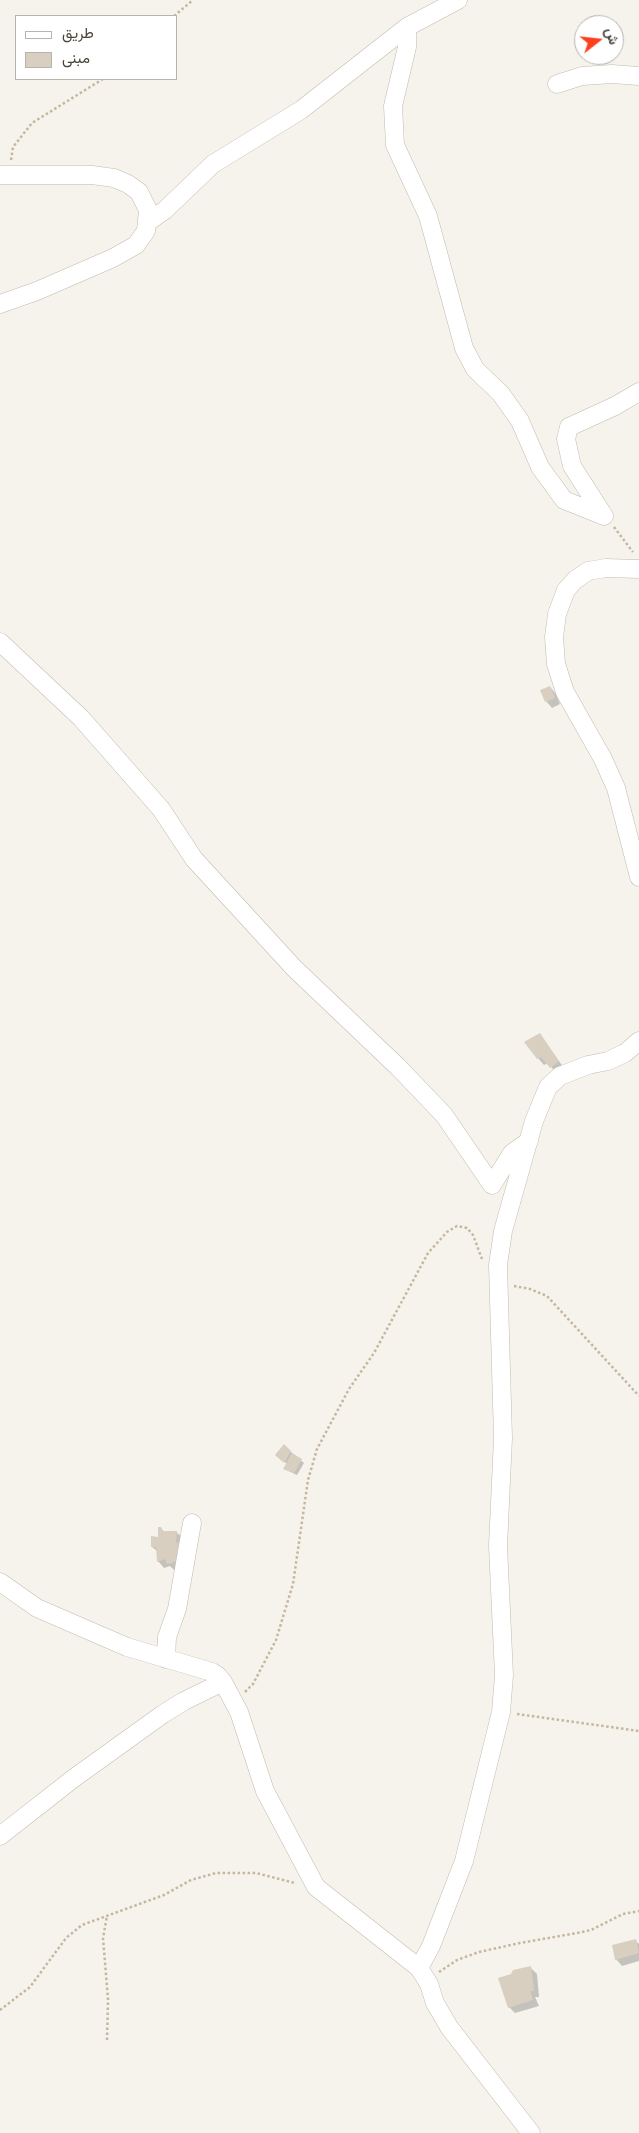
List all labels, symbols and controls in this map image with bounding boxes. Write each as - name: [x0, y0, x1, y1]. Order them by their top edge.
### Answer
- legend: [15, 15, 178, 80]
- north arrow: [574, 15, 624, 65]
- text: طريق: [62, 24, 94, 41]
- text: ش: [602, 26, 622, 46]
- text: مبنى: [62, 49, 90, 66]

